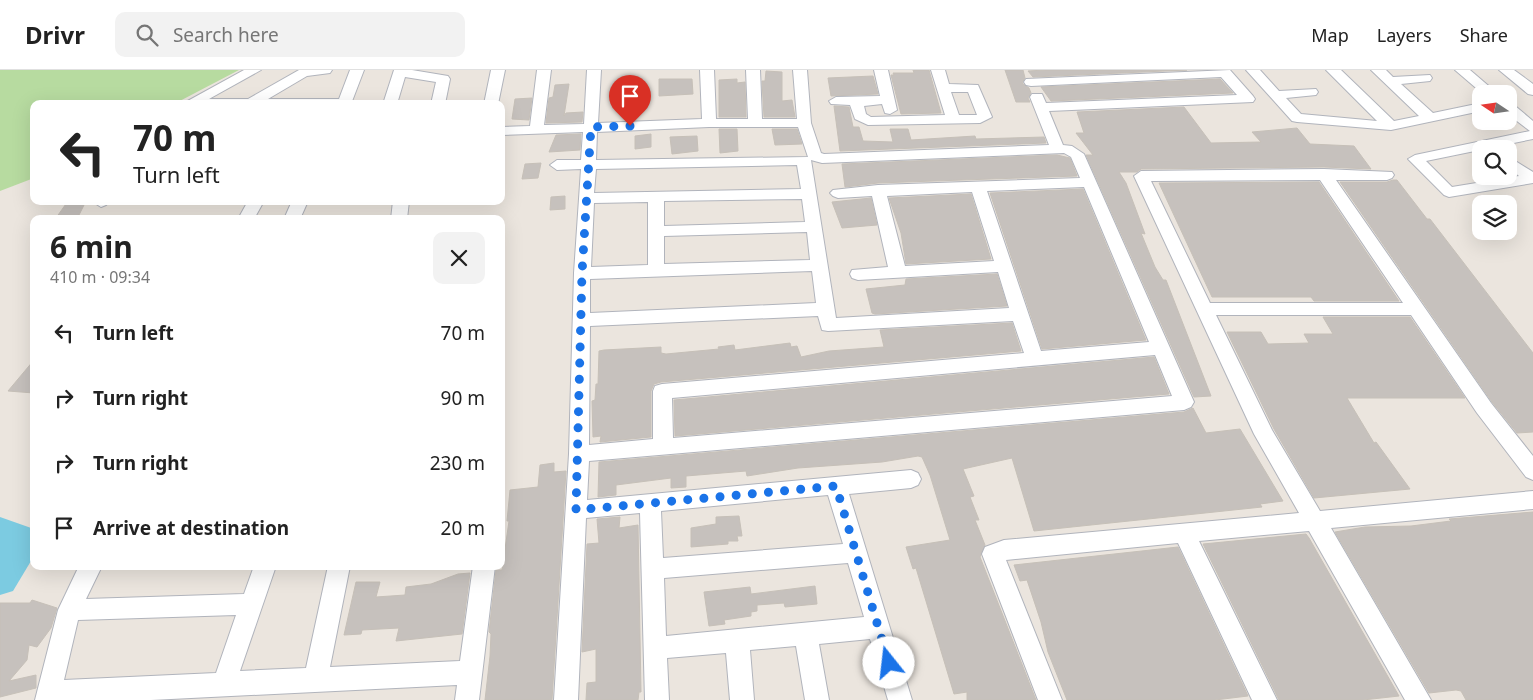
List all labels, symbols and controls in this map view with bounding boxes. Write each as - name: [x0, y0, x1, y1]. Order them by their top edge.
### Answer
- search box: [115, 12, 465, 57]
- text: Drivr: [25, 18, 85, 51]
- icon: search: [133, 21, 161, 49]
- text: Search here: [173, 22, 279, 48]
- text: Map: [1311, 23, 1349, 47]
- text: Layers: [1377, 23, 1432, 47]
- text: Share: [1460, 23, 1508, 47]
- pin: [609, 75, 651, 126]
- icon: arrive: [616, 82, 644, 110]
- north arrow: [1472, 85, 1518, 130]
- map controls: [1472, 85, 1517, 240]
- text: 70 m: [133, 114, 216, 161]
- icon: left: [50, 120, 115, 185]
- button: search: [1472, 140, 1517, 185]
- text: Turn left: [133, 159, 220, 189]
- button: layers: [1472, 195, 1517, 240]
- text: 6 min: [50, 226, 133, 267]
- button: close: [433, 232, 485, 284]
- text: 410 m · 09:34: [50, 266, 150, 288]
- icon: left: [50, 319, 78, 347]
- text: Turn left: [93, 320, 174, 346]
- text: 70 m: [441, 320, 485, 346]
- icon: right: [50, 384, 78, 412]
- text: Turn right: [93, 385, 188, 411]
- text: 90 m: [441, 385, 485, 411]
- icon: right: [50, 449, 78, 477]
- text: Turn right: [93, 450, 188, 476]
- text: 230 m: [430, 450, 485, 476]
- icon: arrive: [50, 514, 78, 542]
- text: Arrive at destination: [93, 515, 289, 541]
- text: 20 m: [441, 515, 485, 541]
- position arrow: [862, 636, 914, 688]

